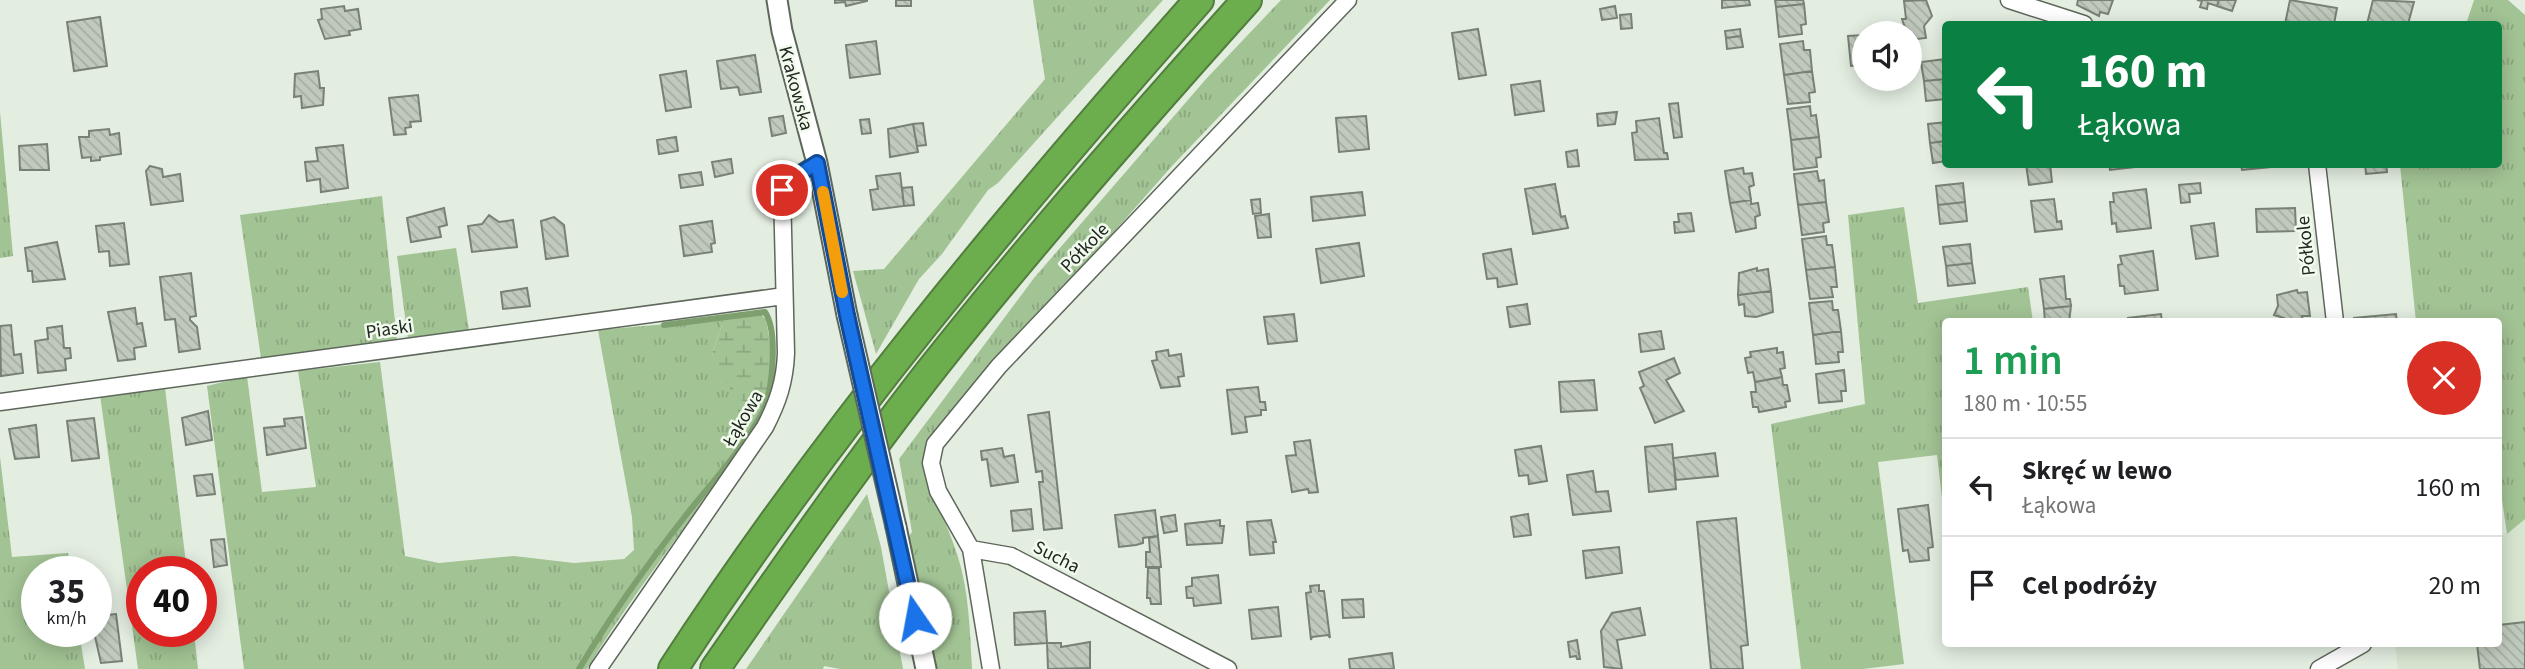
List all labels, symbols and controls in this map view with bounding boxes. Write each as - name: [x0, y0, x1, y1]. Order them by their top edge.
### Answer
- map controls: [1852, 21, 1922, 91]
- button: sound: [1852, 21, 1922, 91]
- text: 160 m: [2078, 37, 2207, 107]
- street label: Krakowska: [771, 43, 820, 134]
- icon: left: [1963, 49, 2054, 140]
- text: Łąkowa: [2078, 102, 2181, 148]
- pin: [752, 160, 812, 220]
- icon: arrive: [763, 171, 801, 209]
- street label: Półkole: [2290, 215, 2323, 277]
- street label: Półkole: [1055, 217, 1116, 279]
- street label: Piaski: [364, 313, 414, 346]
- text: 1 min: [1963, 331, 2063, 391]
- button: close: [2407, 341, 2481, 415]
- street label: Łąkowa: [716, 385, 770, 453]
- text: 180 m · 10:55: [1963, 387, 2087, 420]
- text: Skręć w lewo: [2022, 452, 2172, 489]
- icon: left: [1963, 468, 2001, 506]
- text: 160 m: [2415, 469, 2481, 506]
- text: Łąkowa: [2022, 489, 2096, 522]
- street label: Sucha: [1028, 534, 1084, 581]
- speed limit sign: 40: [126, 556, 217, 647]
- icon: arrive: [1963, 566, 2001, 604]
- text: 35: [48, 567, 85, 617]
- text: Cel podróży: [2022, 567, 2157, 604]
- text: 20 m: [2428, 567, 2481, 604]
- position arrow: [878, 581, 952, 655]
- text: km/h: [47, 606, 86, 631]

